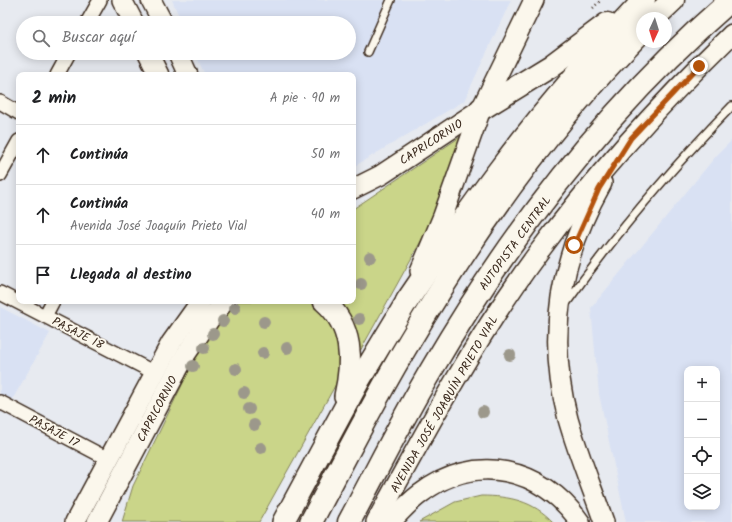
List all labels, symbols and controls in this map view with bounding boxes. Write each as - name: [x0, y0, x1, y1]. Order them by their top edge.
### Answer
- north arrow: [636, 12, 672, 48]
- search box: [16, 16, 356, 60]
- text: Buscar aquí: [62, 26, 135, 50]
- icon: search: [30, 27, 52, 49]
- route end: [690, 57, 708, 75]
- text: 2 min: [32, 85, 76, 112]
- text: A pie · 90 m: [270, 88, 340, 109]
- street label: CAPRICORNIO: [396, 114, 467, 170]
- text: Continúa: [70, 143, 128, 167]
- icon: ahead: [32, 144, 54, 166]
- text: 50 m: [311, 144, 340, 165]
- text: Continúa: [70, 192, 128, 216]
- street label: AUTOPISTA CENTRAL: [475, 192, 556, 295]
- icon: ahead: [32, 204, 54, 226]
- text: 40 m: [311, 204, 340, 225]
- text: Avenida José Joaquín Prieto Vial: [70, 216, 247, 237]
- route start: [565, 236, 583, 254]
- text: Llegada al destino: [70, 263, 192, 287]
- icon: arrive: [32, 264, 54, 286]
- street label: PASAJE 18: [49, 312, 108, 355]
- street label: AVENIDA JOSÉ JOAQUÍN PRIETO VIAL: [386, 312, 503, 497]
- map controls: [684, 366, 720, 510]
- button: +: [684, 366, 720, 402]
- street label: CAPRICORNIO: [132, 372, 183, 446]
- button: −: [684, 402, 720, 438]
- street label: PASAJE 17: [25, 410, 83, 453]
- button: locate: [684, 438, 720, 474]
- button: layers: [684, 474, 720, 510]

